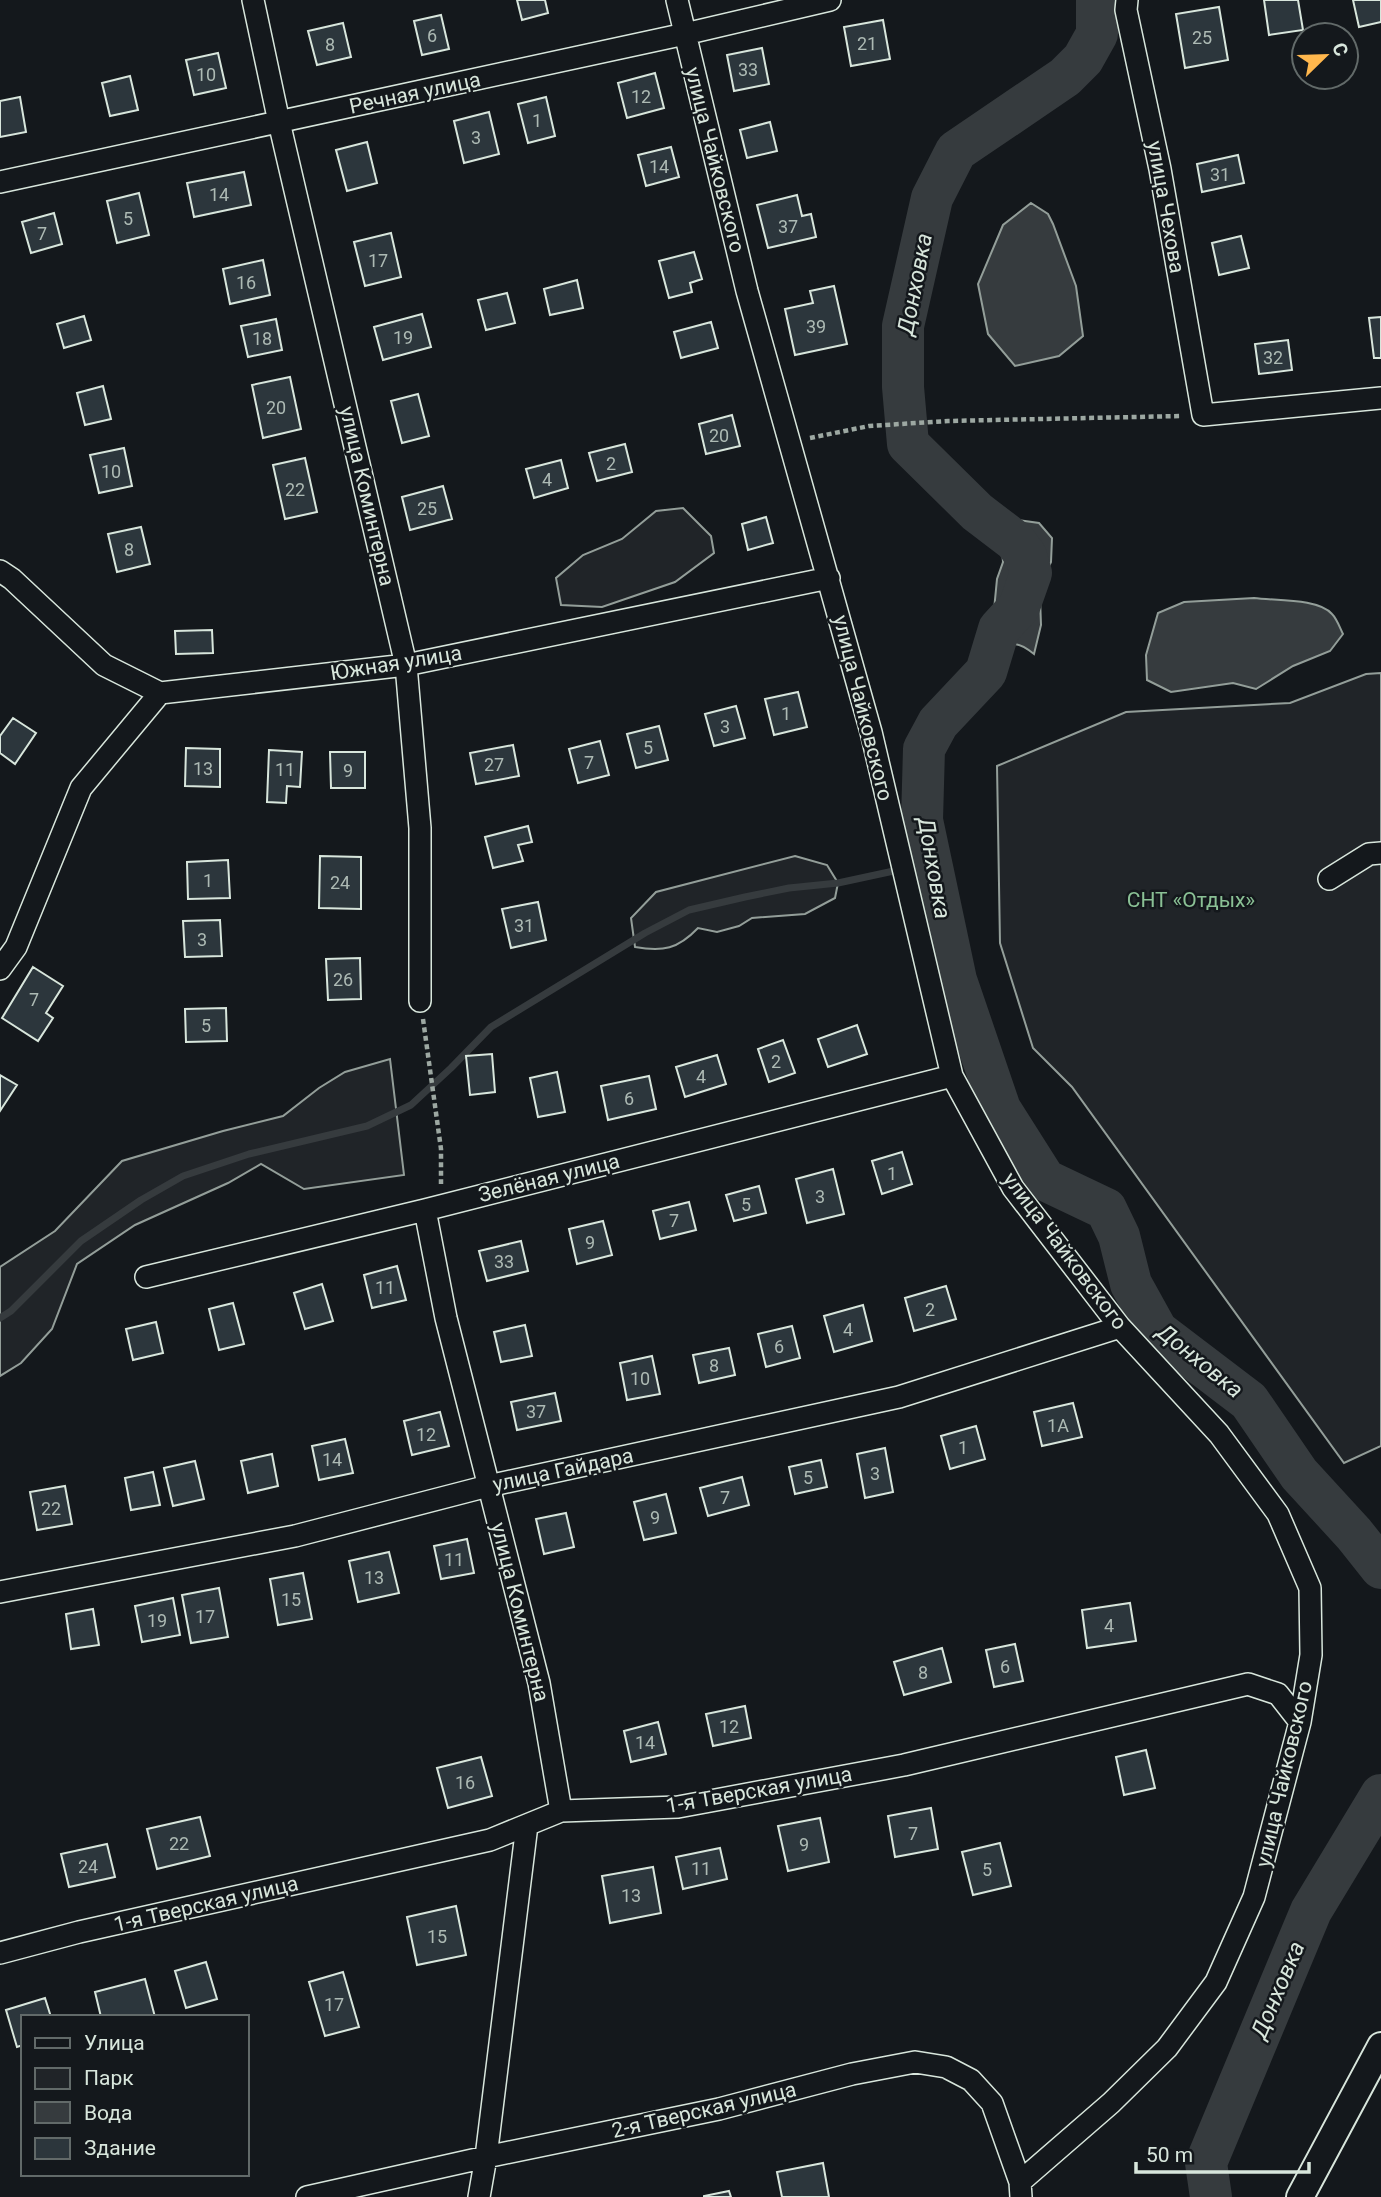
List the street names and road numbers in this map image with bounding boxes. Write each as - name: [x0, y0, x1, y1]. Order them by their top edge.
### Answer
- street label: улица Чайковского: [680, 65, 750, 255]
- street label: Речная улица: [347, 67, 483, 119]
- street label: улица Чехова: [1143, 139, 1189, 275]
- street label: улица Коминтерна: [335, 404, 399, 588]
- street label: улица Чайковского: [828, 613, 898, 803]
- street label: Южная улица: [329, 641, 463, 685]
- street label: Зелёная улица: [476, 1149, 622, 1207]
- street label: улица Чайковского: [998, 1168, 1132, 1334]
- street label: улица Гайдара: [490, 1443, 636, 1497]
- street label: улица Коминтерна: [486, 1520, 554, 1704]
- street label: улица Чайковского: [1251, 1678, 1317, 1870]
- street label: 1-я Тверская улица: [664, 1762, 854, 1818]
- street label: 1-я Тверская улица: [111, 1871, 301, 1937]
- street label: 2-я Тверская улица: [609, 2077, 799, 2143]

